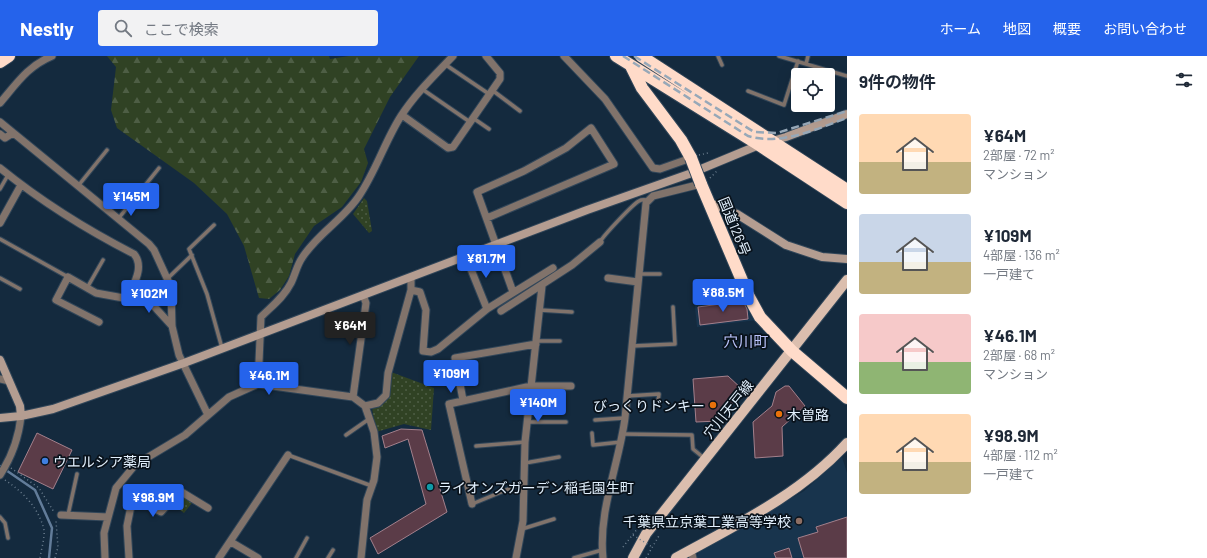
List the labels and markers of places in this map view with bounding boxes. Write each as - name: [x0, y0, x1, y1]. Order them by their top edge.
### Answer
- pin: ¥145M: [103, 183, 159, 217]
- pin: ¥81.7M: [453, 245, 519, 279]
- pin: ¥88.5M: [690, 279, 756, 313]
- pin: ¥102M: [121, 280, 177, 314]
- pin: ¥64M: [326, 312, 374, 346]
- pin: ¥109M: [423, 360, 479, 394]
- pin: ¥46.1M: [236, 362, 302, 396]
- pin: ¥140M: [510, 389, 566, 423]
- place label: びっくりドンキー: [593, 397, 705, 414]
- marker: びっくりドンキー: [708, 400, 718, 410]
- place label: 木曽路: [787, 406, 829, 423]
- marker: 木曽路: [774, 409, 784, 419]
- place label: ウエルシア薬局: [53, 453, 151, 470]
- marker: ウエルシア薬局: [40, 456, 50, 466]
- place label: ライオンズガーデン稲毛園生町: [438, 479, 634, 496]
- marker: ライオンズガーデン稲毛園生町: [425, 482, 435, 492]
- pin: ¥98.9M: [120, 484, 186, 518]
- place label: 千葉県立京葉工業高等学校: [623, 513, 791, 530]
- marker: 千葉県立京葉工業高等学校: [794, 516, 804, 526]

